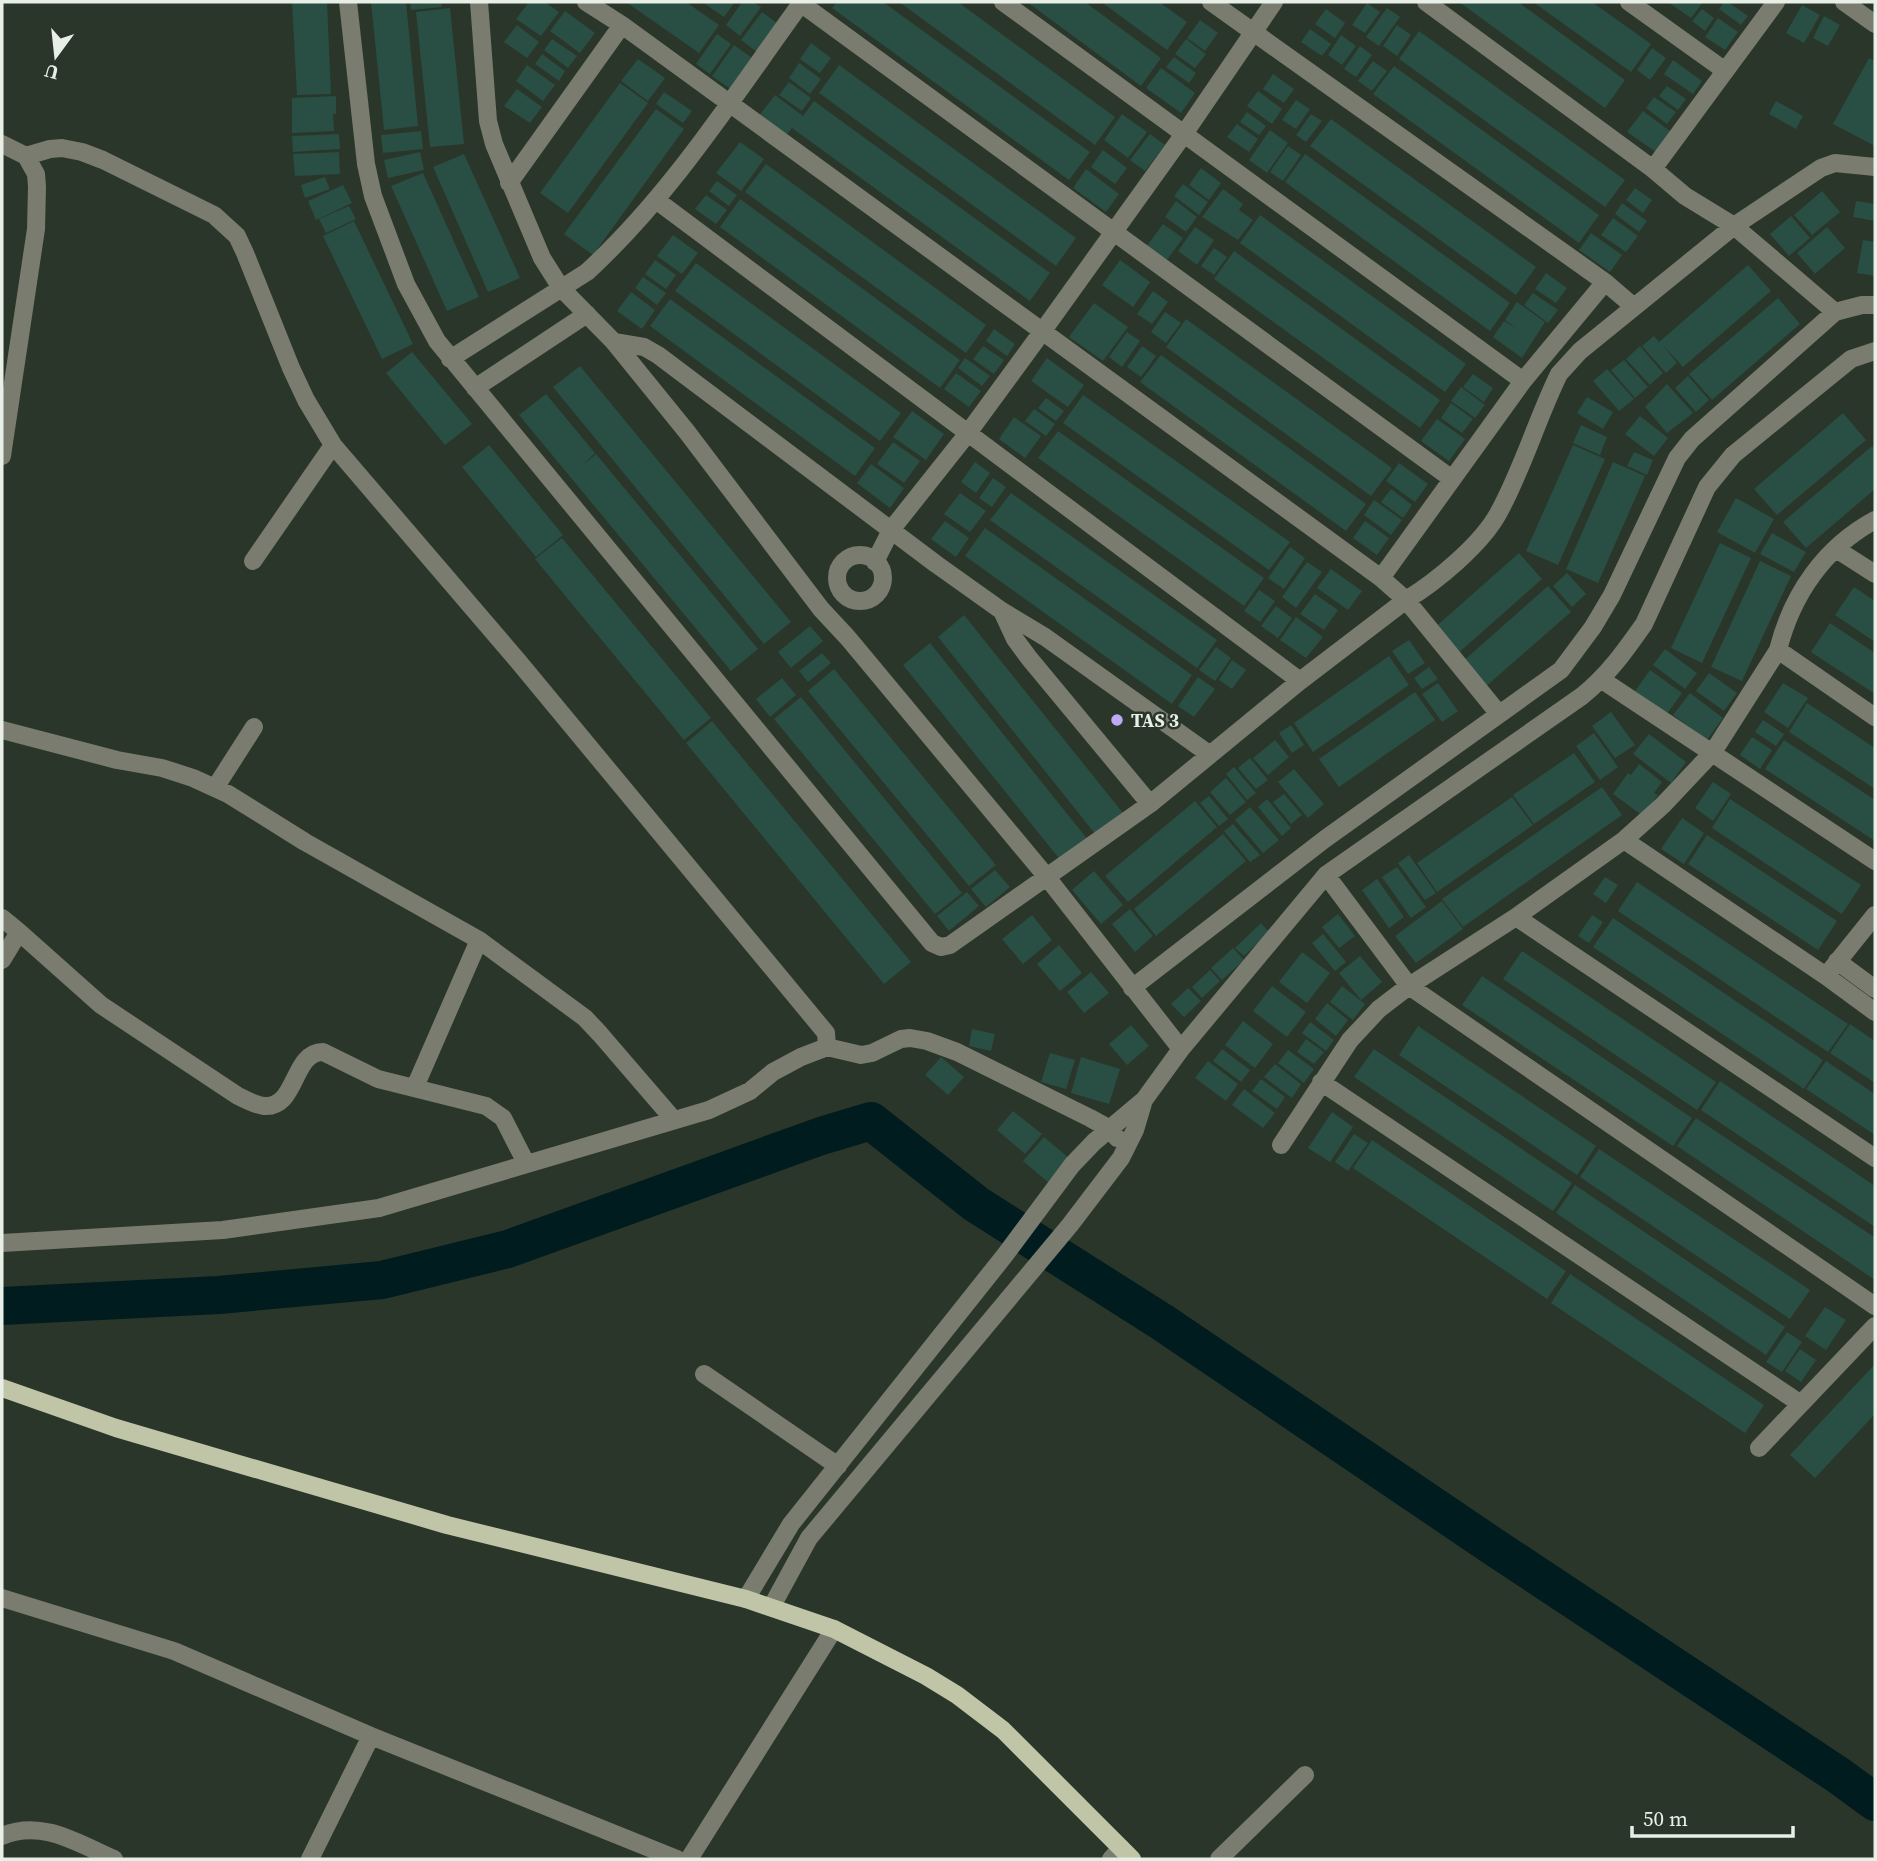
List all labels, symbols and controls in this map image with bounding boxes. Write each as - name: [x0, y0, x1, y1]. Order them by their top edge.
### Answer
- north arrow: [21, 21, 91, 91]
- text: U: [41, 58, 62, 87]
- place label: TAS 3: [1131, 707, 1179, 733]
- marker: TAS 3: [1109, 712, 1125, 728]
- scale bar: [1632, 1794, 1793, 1838]
- text: 50 m: [1643, 1804, 1688, 1833]

